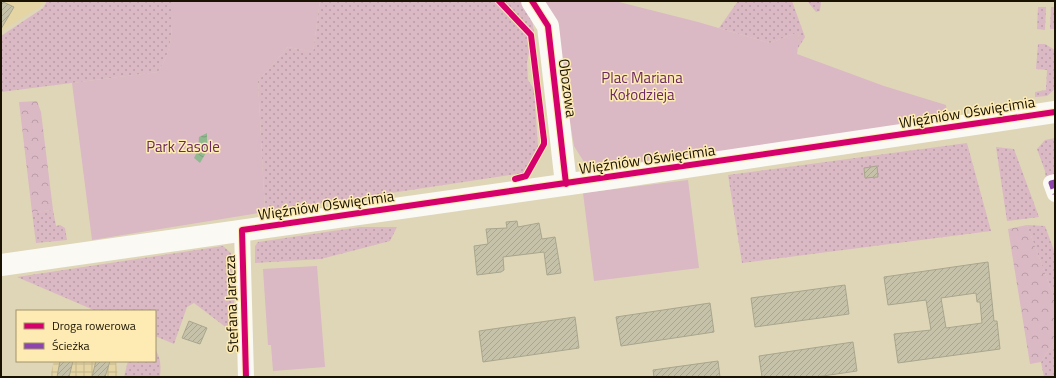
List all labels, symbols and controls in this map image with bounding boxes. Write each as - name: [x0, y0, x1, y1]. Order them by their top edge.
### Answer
- street label: Obozowa: [552, 57, 584, 119]
- park label: Plac Mariana Kołodzieja: [601, 66, 683, 106]
- street label: Więźniów Oświęcimia: [897, 90, 1037, 134]
- park label: Park Zasole: [146, 135, 220, 158]
- street label: Więźniów Oświęcimia: [577, 138, 717, 180]
- street label: Więźniów Oświęcimia: [256, 184, 396, 226]
- street label: Stefana Jaracza: [218, 254, 244, 353]
- legend: [16, 310, 156, 362]
- text: Droga rowerowa: [52, 316, 136, 335]
- text: Ścieżka: [52, 336, 90, 355]

